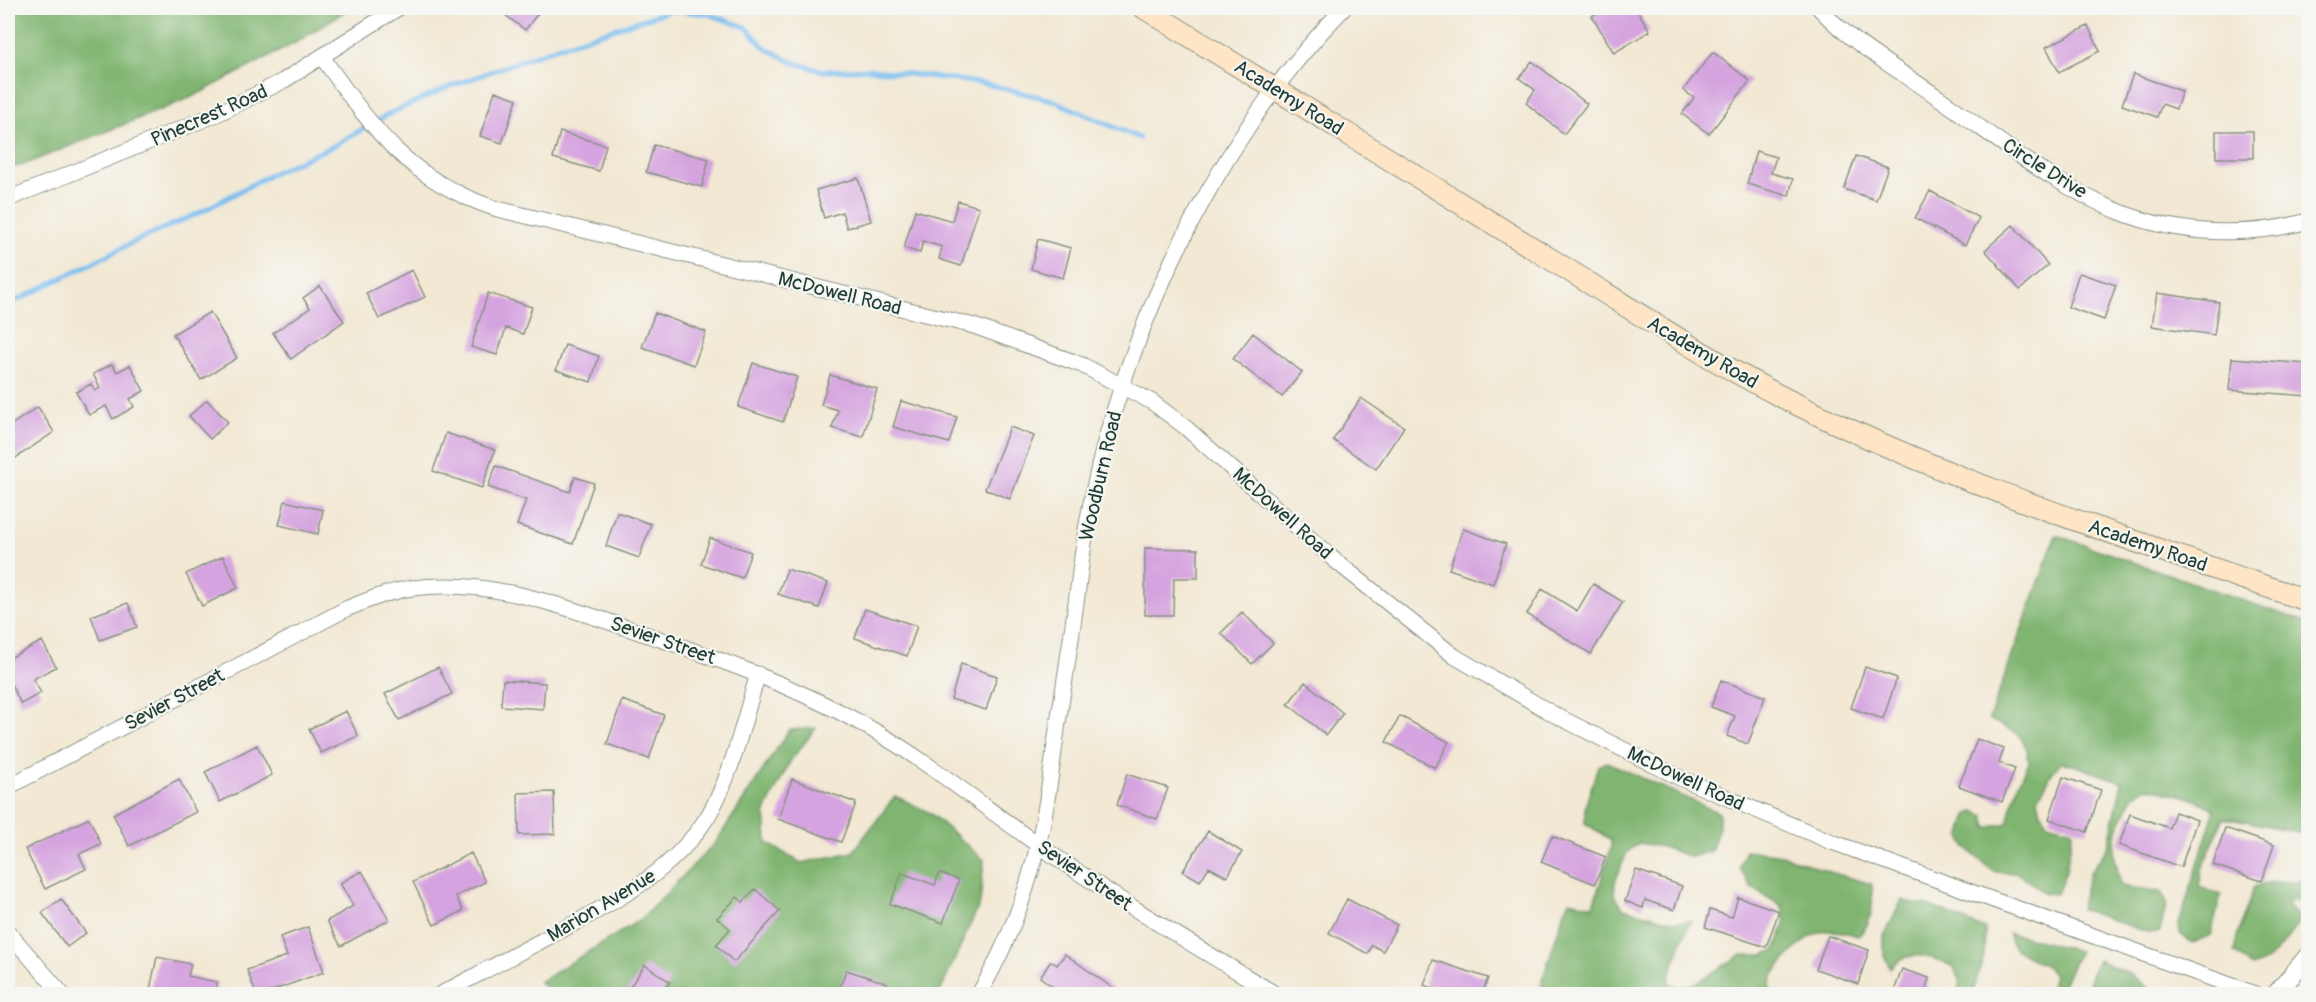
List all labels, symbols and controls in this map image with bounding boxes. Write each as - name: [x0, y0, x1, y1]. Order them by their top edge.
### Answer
- street label: Academy Road: [1229, 54, 1348, 141]
- street label: Pinecrest Road: [147, 79, 271, 152]
- street label: Circle Drive: [1998, 133, 2092, 204]
- street label: McDowell Road: [776, 266, 904, 321]
- street label: Academy Road: [1643, 311, 1763, 394]
- street label: Woodburn Road: [1073, 409, 1128, 543]
- street label: McDowell Road: [1227, 462, 1338, 565]
- street label: Academy Road: [2085, 513, 2211, 578]
- street label: Sevier Street: [607, 611, 720, 670]
- street label: Sevier Street: [120, 662, 229, 736]
- street label: McDowell Road: [1623, 740, 1748, 816]
- street label: Sevier Street: [1032, 834, 1138, 917]
- street label: Marion Avenue: [542, 863, 660, 948]

